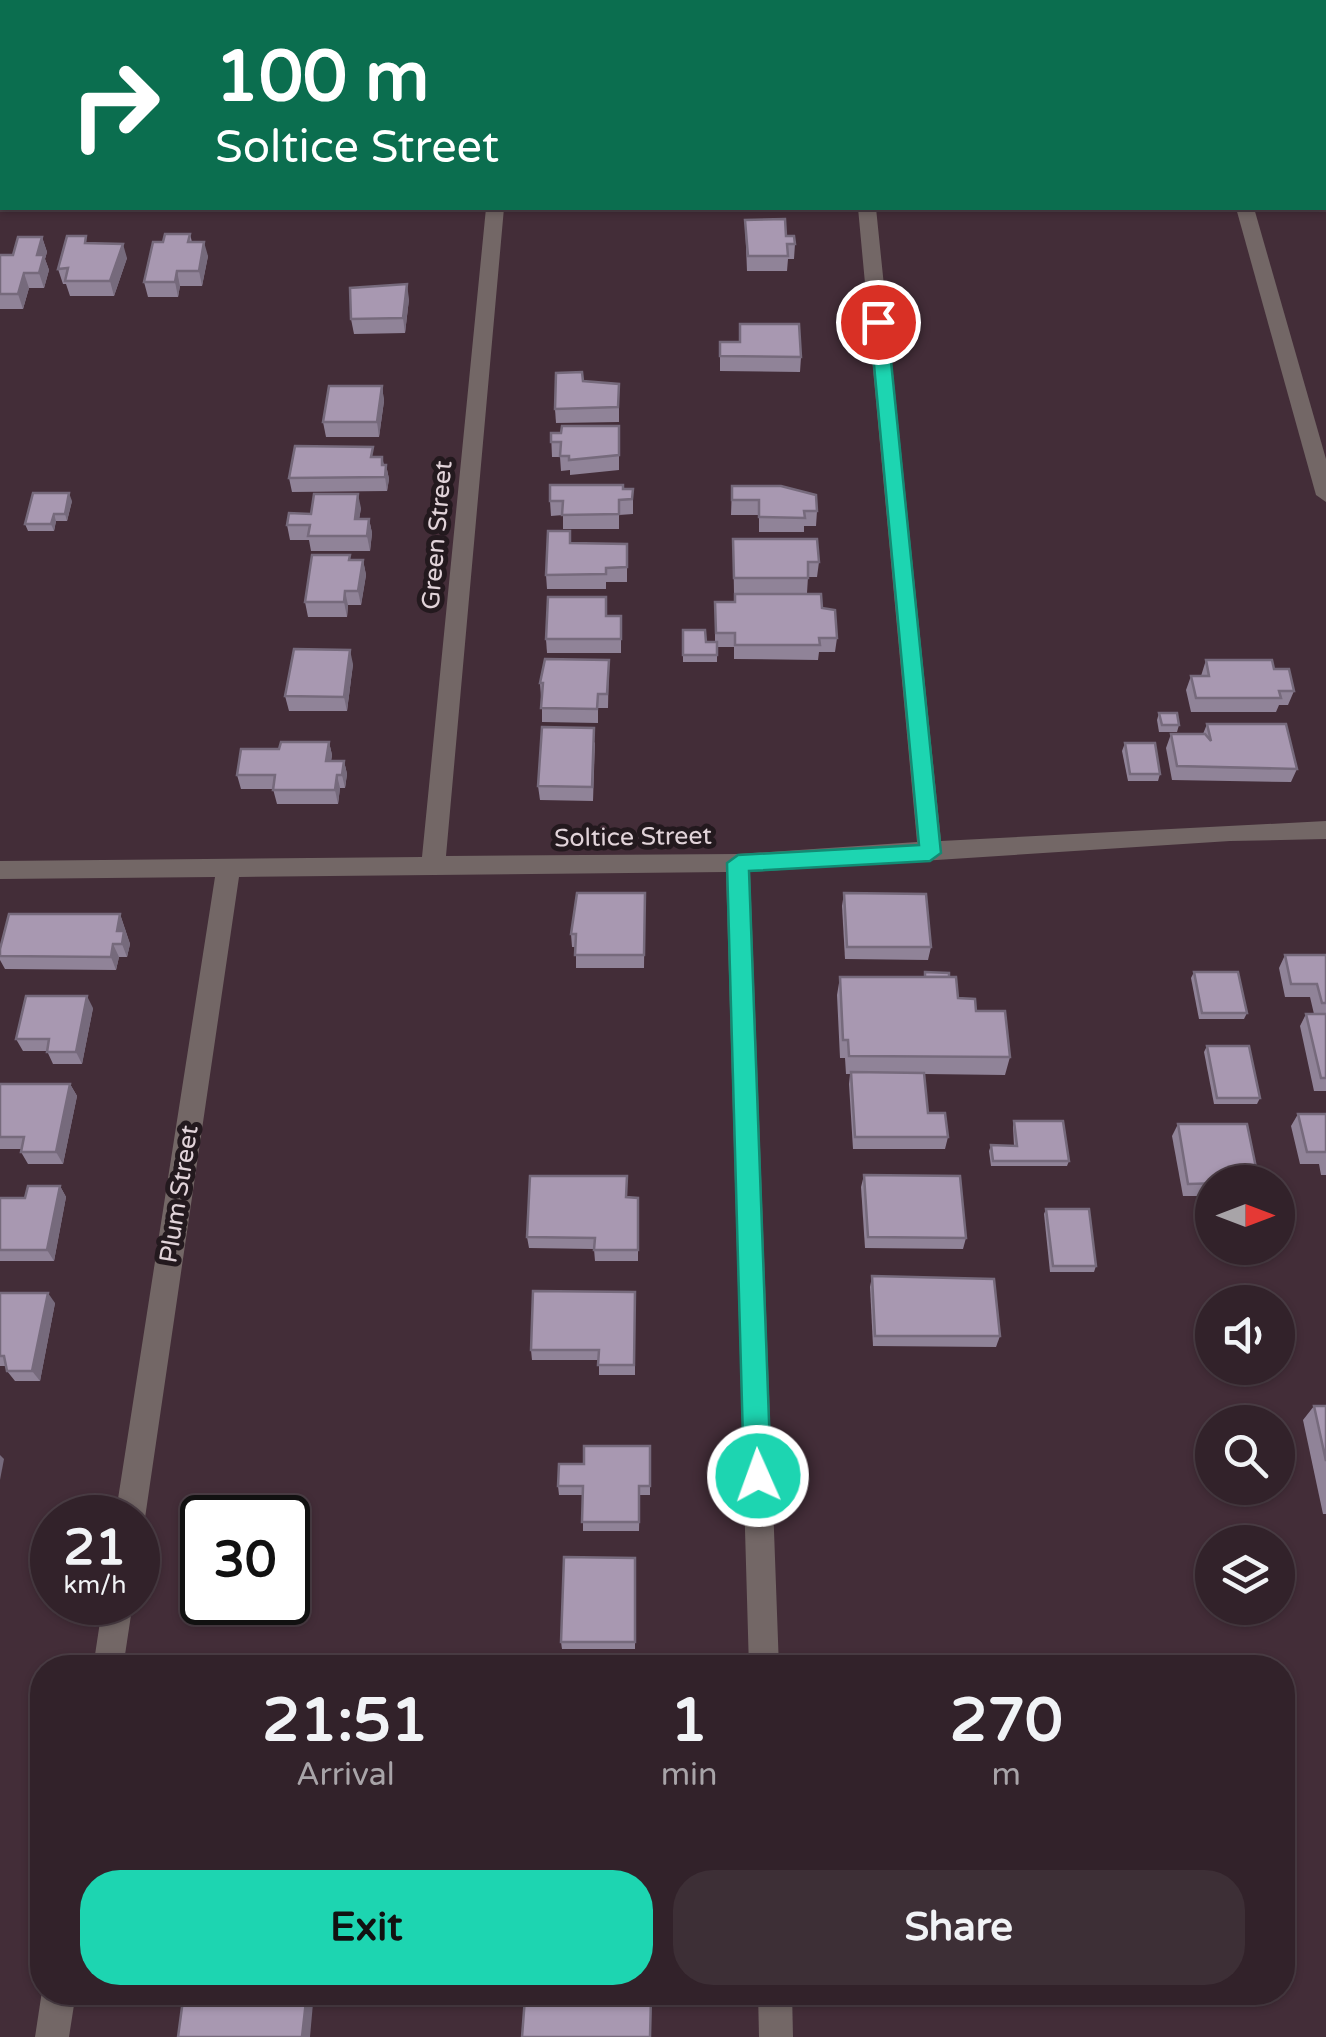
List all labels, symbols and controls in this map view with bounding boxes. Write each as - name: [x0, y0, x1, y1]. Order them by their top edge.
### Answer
- text: 100 m: [215, 36, 429, 120]
- icon: right: [50, 40, 180, 170]
- text: Soltice Street: [215, 121, 499, 175]
- pin: [836, 280, 921, 365]
- icon: arrive: [851, 295, 906, 350]
- street label: Green Street: [416, 459, 459, 611]
- street label: Soltice Street: [554, 821, 713, 853]
- street label: Plum Street: [153, 1123, 205, 1265]
- north arrow: [1195, 1165, 1295, 1265]
- map controls: [1195, 1165, 1295, 1625]
- button: sound: [1195, 1285, 1295, 1385]
- button: search: [1195, 1405, 1295, 1505]
- position arrow: [706, 1424, 810, 1528]
- speed limit sign: 30: [180, 1495, 310, 1625]
- text: 21: [64, 1518, 126, 1578]
- button: layers: [1195, 1525, 1295, 1625]
- text: km/h: [64, 1570, 126, 1600]
- text: 21:51: [262, 1685, 429, 1757]
- text: 1: [670, 1685, 708, 1757]
- text: 270: [950, 1685, 1063, 1757]
- text: Arrival: [296, 1756, 395, 1794]
- text: min: [661, 1756, 718, 1794]
- text: m: [992, 1756, 1021, 1794]
- button: Exit: [80, 1870, 653, 1985]
- button: Share: [673, 1870, 1245, 1985]

